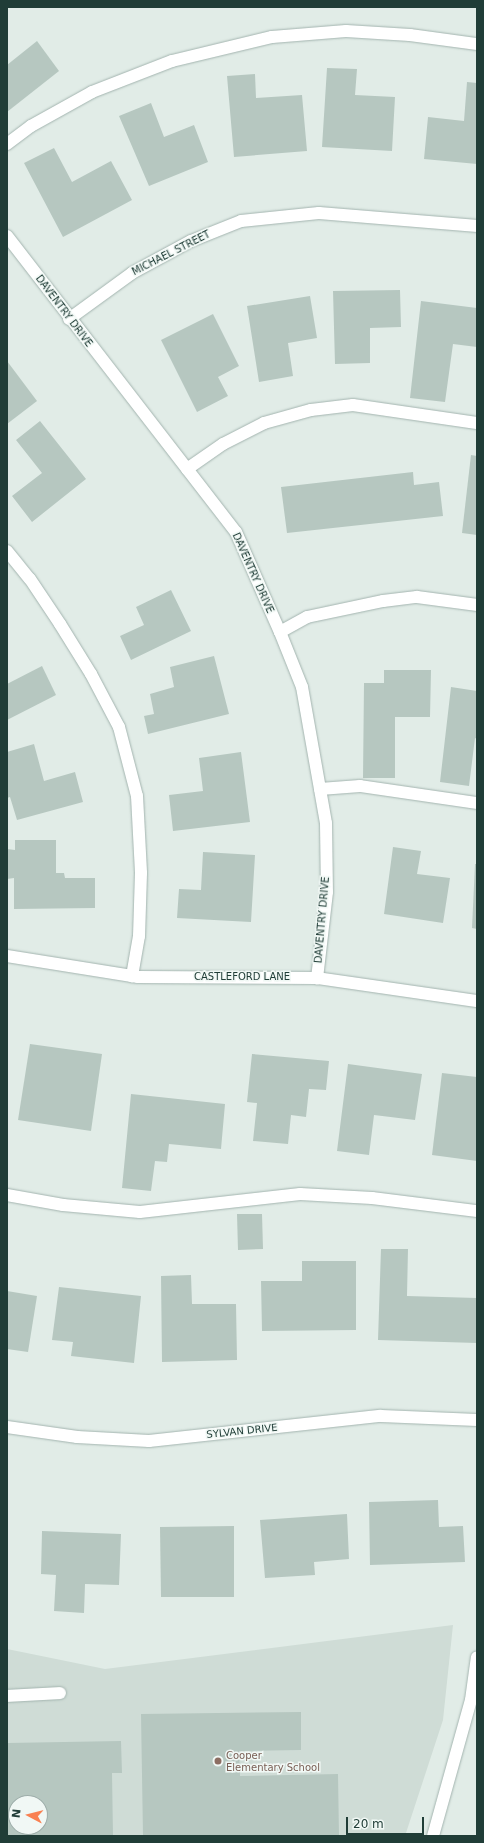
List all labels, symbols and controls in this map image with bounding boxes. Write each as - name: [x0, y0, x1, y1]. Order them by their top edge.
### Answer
- street label: MICHAEL STREET: [130, 228, 212, 278]
- street label: DAVENTRY DRIVE: [33, 273, 95, 349]
- street label: DAVENTRY DRIVE: [230, 531, 276, 615]
- street label: DAVENTRY DRIVE: [312, 876, 332, 964]
- street label: CASTLEFORD LANE: [194, 971, 290, 983]
- street label: SYLVAN DRIVE: [206, 1421, 278, 1441]
- place label: Cooper Elementary School: [226, 1749, 320, 1772]
- marker: Cooper Elementary School: [213, 1756, 223, 1766]
- north arrow: [8, 1795, 48, 1835]
- text: N: [10, 1808, 24, 1819]
- scale bar: [348, 1809, 426, 1835]
- text: 20 m: [353, 1817, 384, 1831]

